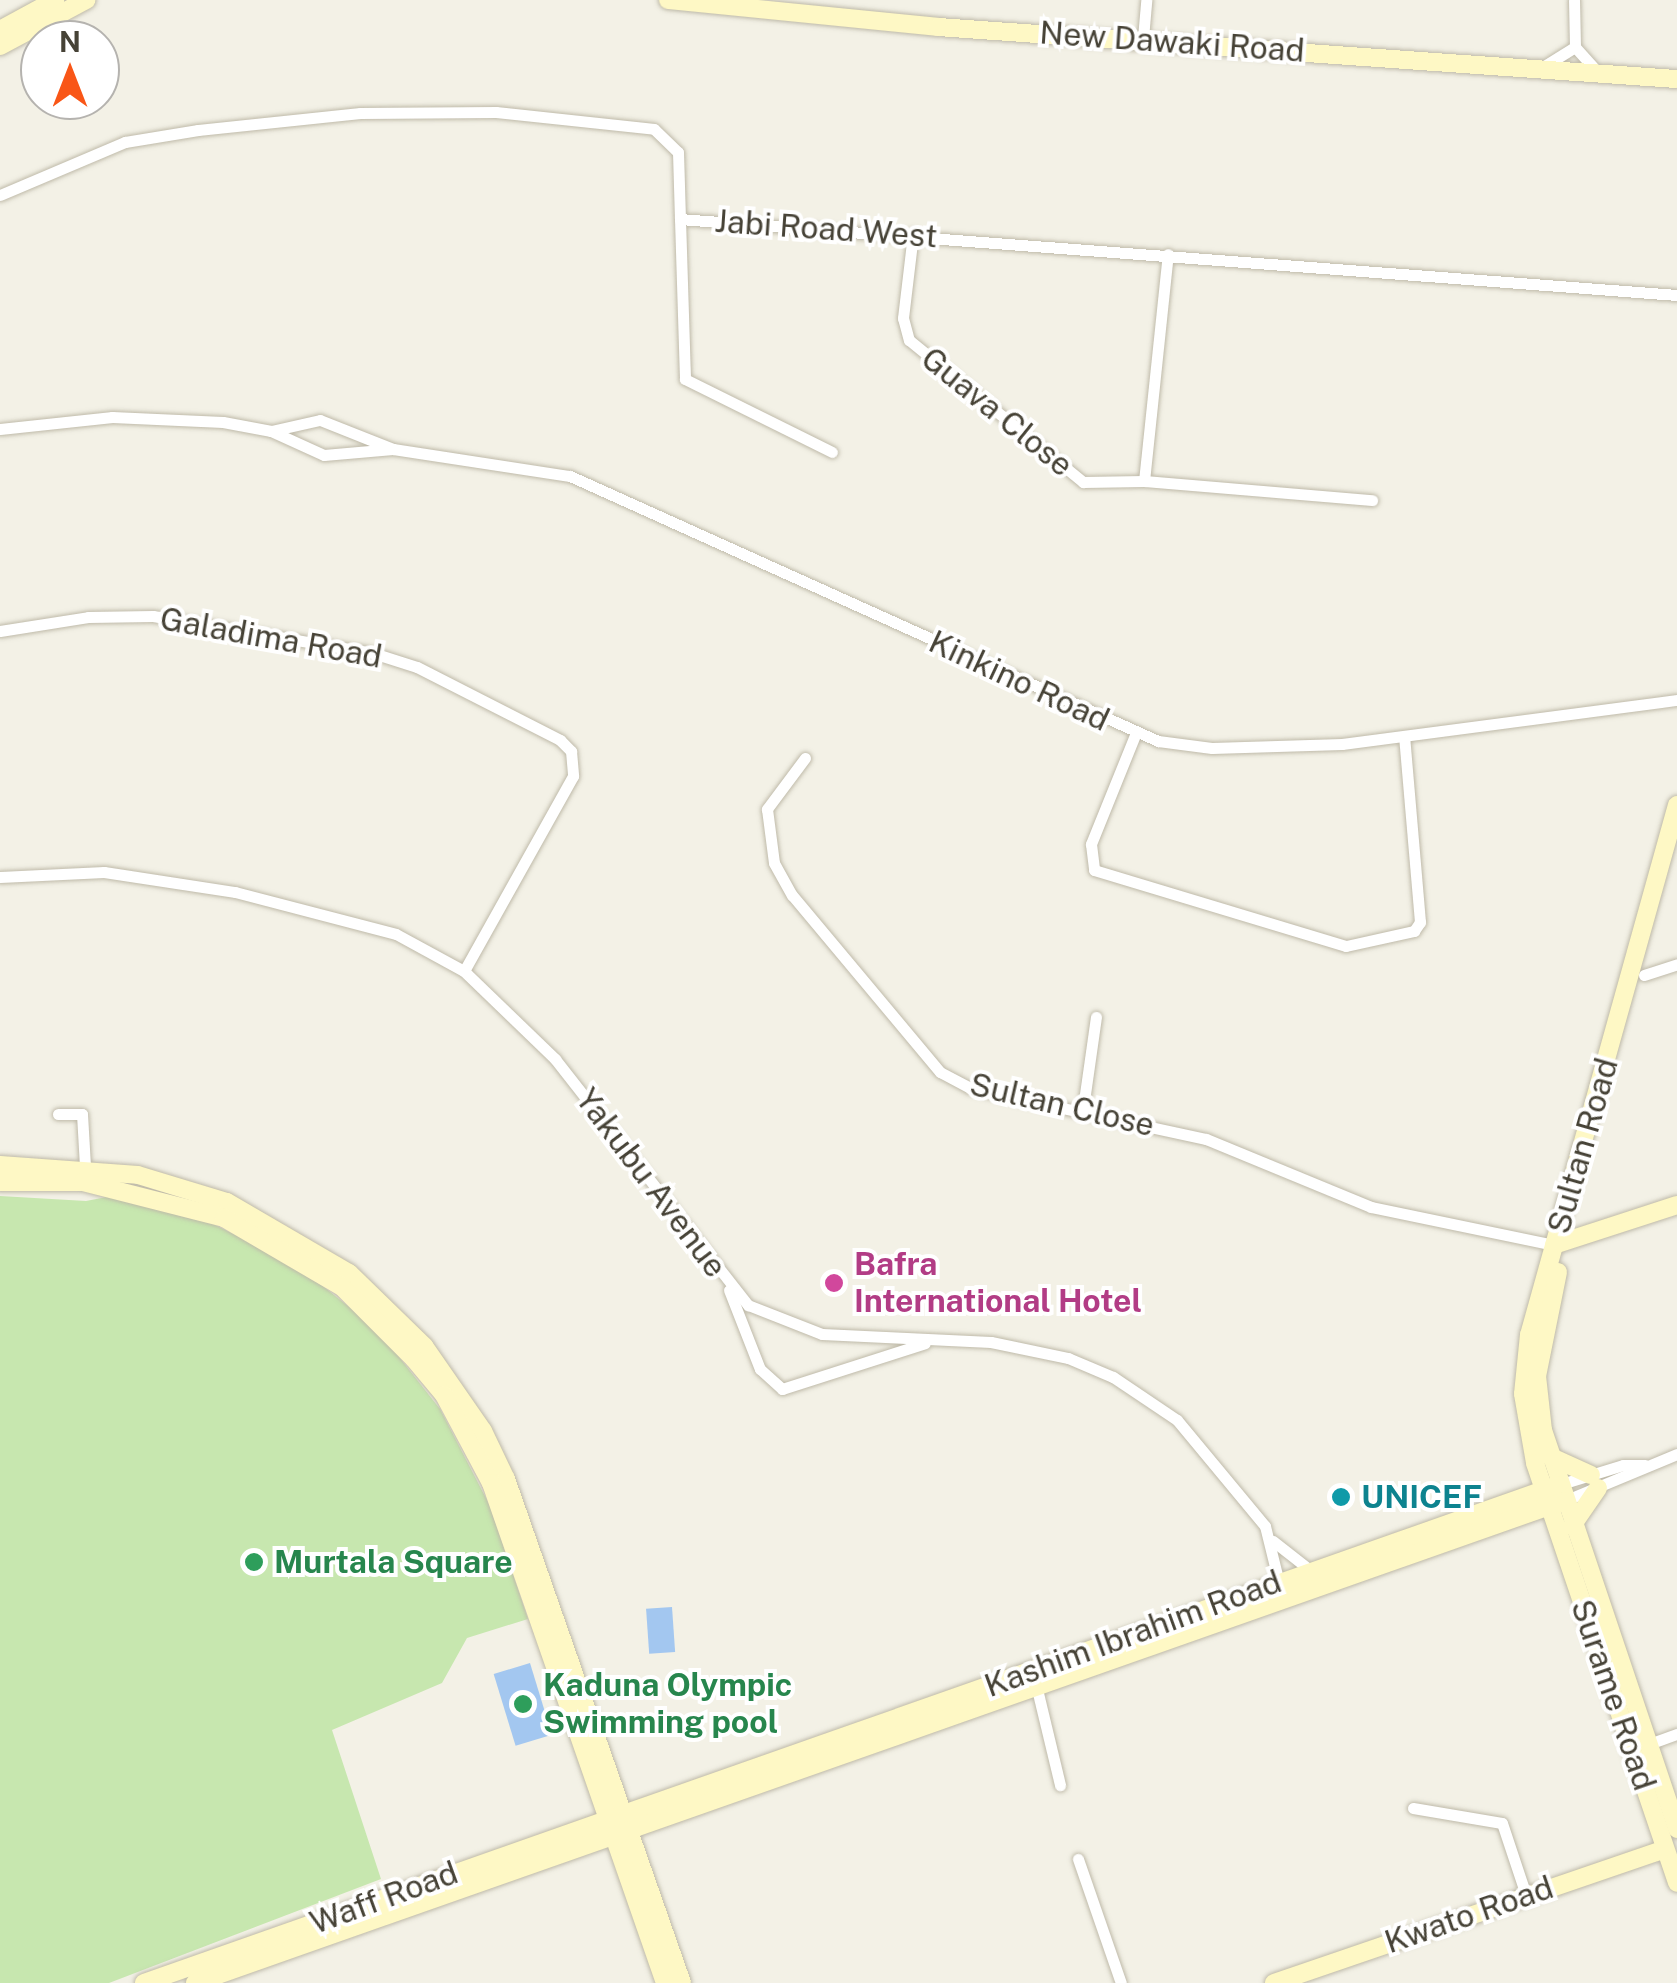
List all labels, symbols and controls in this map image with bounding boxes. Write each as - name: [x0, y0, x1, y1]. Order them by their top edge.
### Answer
- street label: New Dawaki Road: [1038, 14, 1306, 70]
- north arrow: [20, 20, 120, 120]
- text: N: [59, 25, 81, 58]
- street label: Jabi Road West: [713, 202, 939, 256]
- street label: Guava Close: [914, 339, 1080, 485]
- street label: Galadima Road: [157, 600, 385, 676]
- street label: Kinkino Road: [923, 622, 1115, 740]
- street label: Sultan Road: [1540, 1054, 1626, 1238]
- street label: Sultan Close: [966, 1065, 1158, 1145]
- street label: Yakubu Avenue: [567, 1081, 735, 1285]
- place label: Bafra International Hotel: [854, 1246, 1142, 1321]
- marker: Bafra International Hotel: [823, 1272, 845, 1294]
- place label: UNICEF: [1361, 1478, 1482, 1516]
- marker: UNICEF: [1330, 1486, 1352, 1508]
- place label: Murtala Square: [274, 1543, 513, 1581]
- marker: Murtala Square: [243, 1551, 265, 1573]
- street label: Kashim Ibrahim Road: [979, 1562, 1287, 1706]
- street label: Surame Road: [1562, 1595, 1664, 1795]
- place label: Kaduna Olympic Swimming pool: [543, 1667, 792, 1742]
- marker: Kaduna Olympic Swimming pool: [512, 1693, 534, 1715]
- street label: Waff Road: [305, 1854, 463, 1942]
- street label: Kwato Road: [1380, 1868, 1558, 1962]

